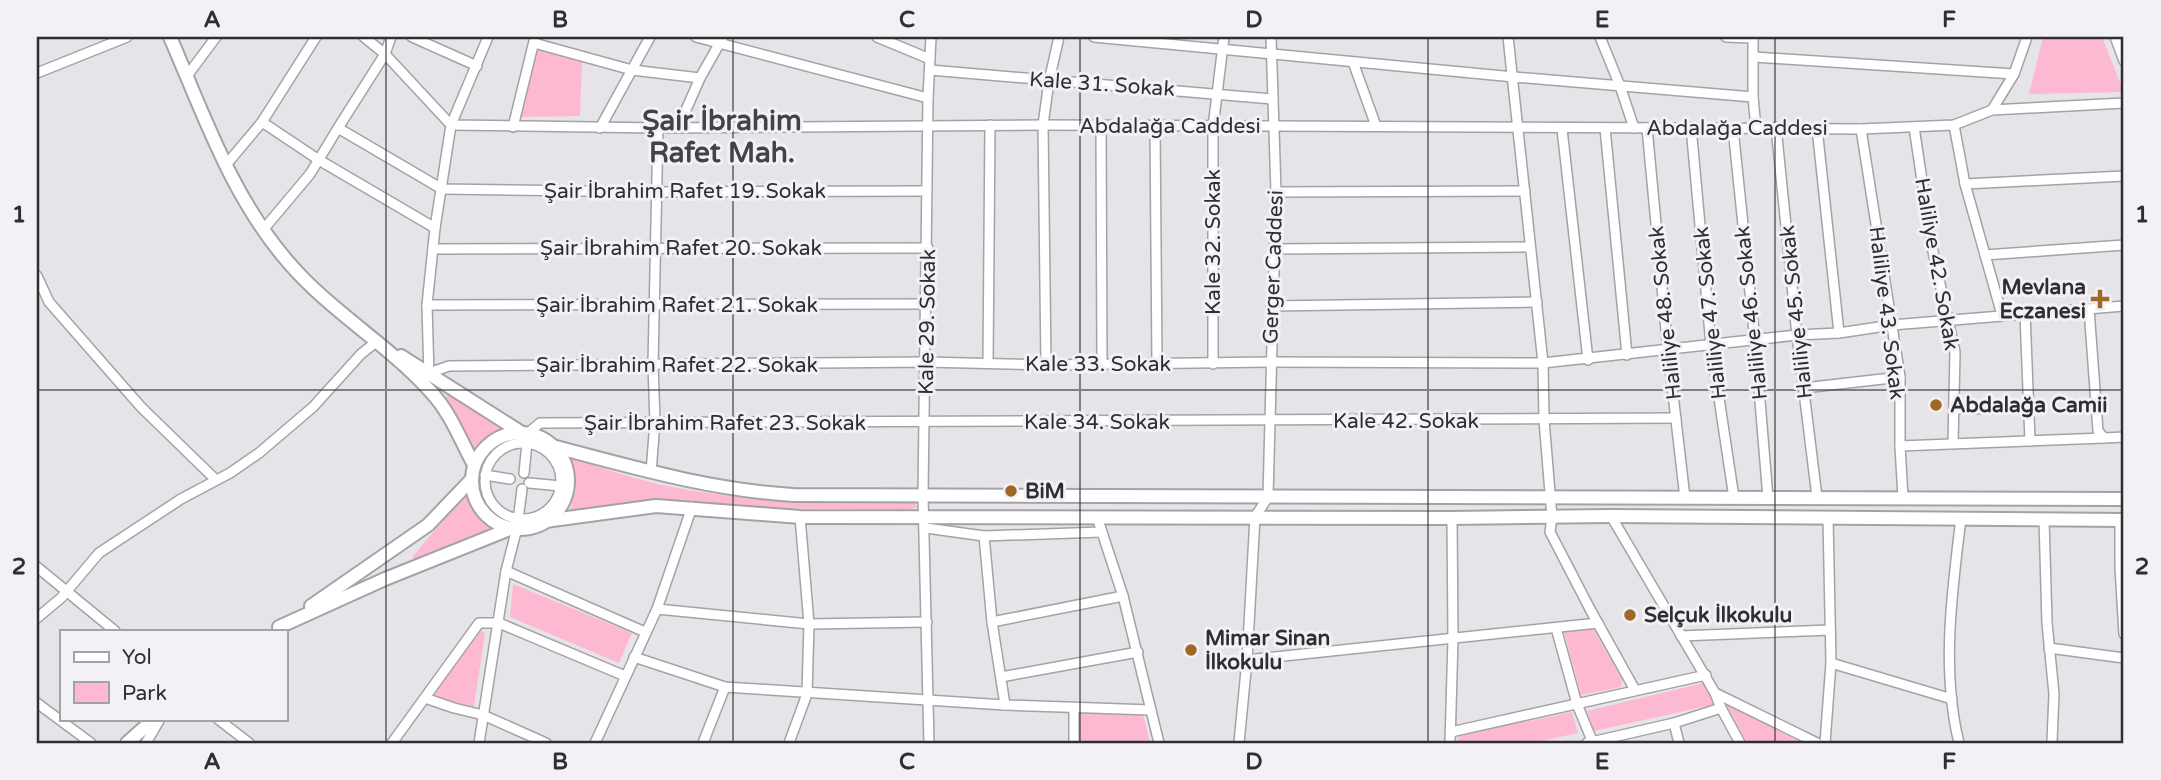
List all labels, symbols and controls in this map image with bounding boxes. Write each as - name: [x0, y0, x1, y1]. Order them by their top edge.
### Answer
- text: A: [203, 6, 221, 34]
- text: B: [552, 6, 568, 34]
- text: C: [899, 6, 915, 34]
- text: D: [1245, 6, 1263, 34]
- text: E: [1595, 6, 1609, 34]
- text: F: [1942, 6, 1956, 34]
- street label: Kale 31. Sokak: [1028, 67, 1176, 102]
- district label: Şair İbrahim Rafet Mah.: [642, 104, 802, 170]
- street label: Abdalağa Caddesi: [1079, 114, 1261, 139]
- street label: Abdalağa Caddesi: [1646, 116, 1828, 141]
- street label: Kale 32. Sokak: [1201, 169, 1226, 315]
- street label: Haliliye 42. Sokak: [1909, 176, 1964, 352]
- street label: Şair İbrahim Rafet 19. Sokak: [544, 179, 826, 204]
- street label: Gerger Caddesi: [1258, 190, 1289, 345]
- text: 1: [12, 201, 26, 229]
- text: 1: [2135, 201, 2149, 229]
- street label: Haliliye 45. Sokak: [1775, 224, 1818, 400]
- street label: Haliliye 48. Sokak: [1644, 225, 1687, 401]
- street label: Haliliye 47. Sokak: [1689, 225, 1732, 401]
- street label: Haliliye 46. Sokak: [1730, 225, 1773, 401]
- street label: Haliliye 43. Sokak: [1863, 225, 1910, 401]
- street label: Şair İbrahim Rafet 20. Sokak: [540, 236, 822, 261]
- street label: Kale 29. Sokak: [914, 249, 941, 395]
- place label: Mevlana Eczanesi: [1999, 275, 2086, 324]
- marker: Mevlana Eczanesi: [2092, 291, 2108, 307]
- street label: Şair İbrahim Rafet 21. Sokak: [536, 293, 818, 318]
- street label: Kale 33. Sokak: [1025, 352, 1171, 377]
- street label: Şair İbrahim Rafet 22. Sokak: [536, 353, 818, 378]
- place label: Abdalağa Camii: [1950, 393, 2108, 418]
- marker: Abdalağa Camii: [1928, 397, 1944, 413]
- street label: Kale 42. Sokak: [1333, 409, 1479, 434]
- street label: Kale 34. Sokak: [1024, 410, 1170, 435]
- street label: Şair İbrahim Rafet 23. Sokak: [584, 411, 866, 436]
- place label: BiM: [1025, 479, 1065, 504]
- marker: BiM: [1003, 483, 1019, 499]
- text: 2: [12, 553, 26, 581]
- text: 2: [2135, 553, 2149, 581]
- place label: Selçuk İlkokulu: [1644, 603, 1792, 628]
- marker: Selçuk İlkokulu: [1622, 607, 1638, 623]
- place label: Mimar Sinan İlkokulu: [1205, 626, 1330, 675]
- legend: [60, 630, 287, 720]
- marker: Mimar Sinan İlkokulu: [1183, 642, 1199, 658]
- text: Yol: [122, 645, 152, 670]
- text: Park: [122, 681, 167, 706]
- text: A: [203, 748, 221, 776]
- text: B: [552, 748, 568, 776]
- text: C: [899, 748, 915, 776]
- text: D: [1245, 748, 1263, 776]
- text: E: [1595, 748, 1609, 776]
- text: F: [1942, 748, 1956, 776]

